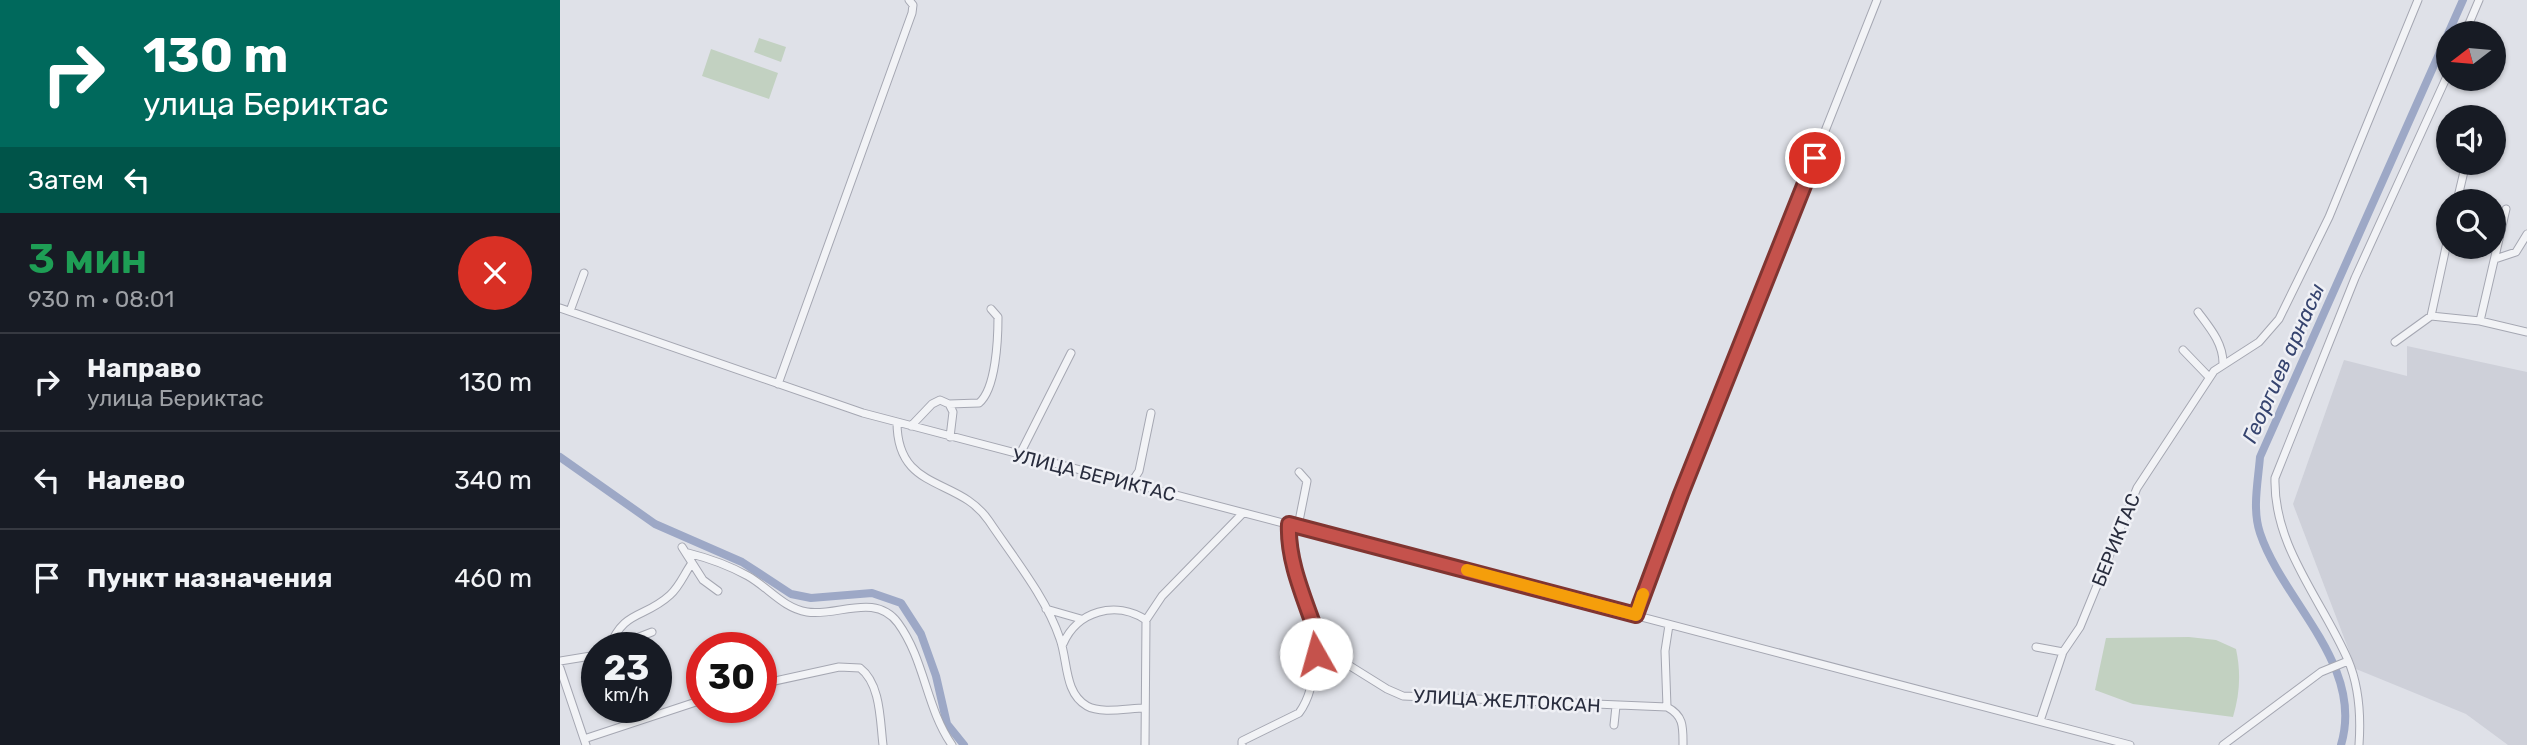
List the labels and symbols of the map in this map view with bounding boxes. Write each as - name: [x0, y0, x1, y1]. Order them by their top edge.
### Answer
- north arrow: [2436, 21, 2506, 91]
- pin: [1785, 128, 1845, 188]
- water label: Георгиев арнасы: [2237, 279, 2329, 447]
- street label: УЛИЦА БЕРИКТАС: [1010, 444, 1178, 506]
- street label: БЕРИКТАС: [2087, 490, 2145, 590]
- position arrow: [1279, 617, 1353, 691]
- speed limit sign: 30: [686, 632, 777, 723]
- street label: УЛИЦА ЖЕЛТОКСАН: [1413, 685, 1601, 717]

